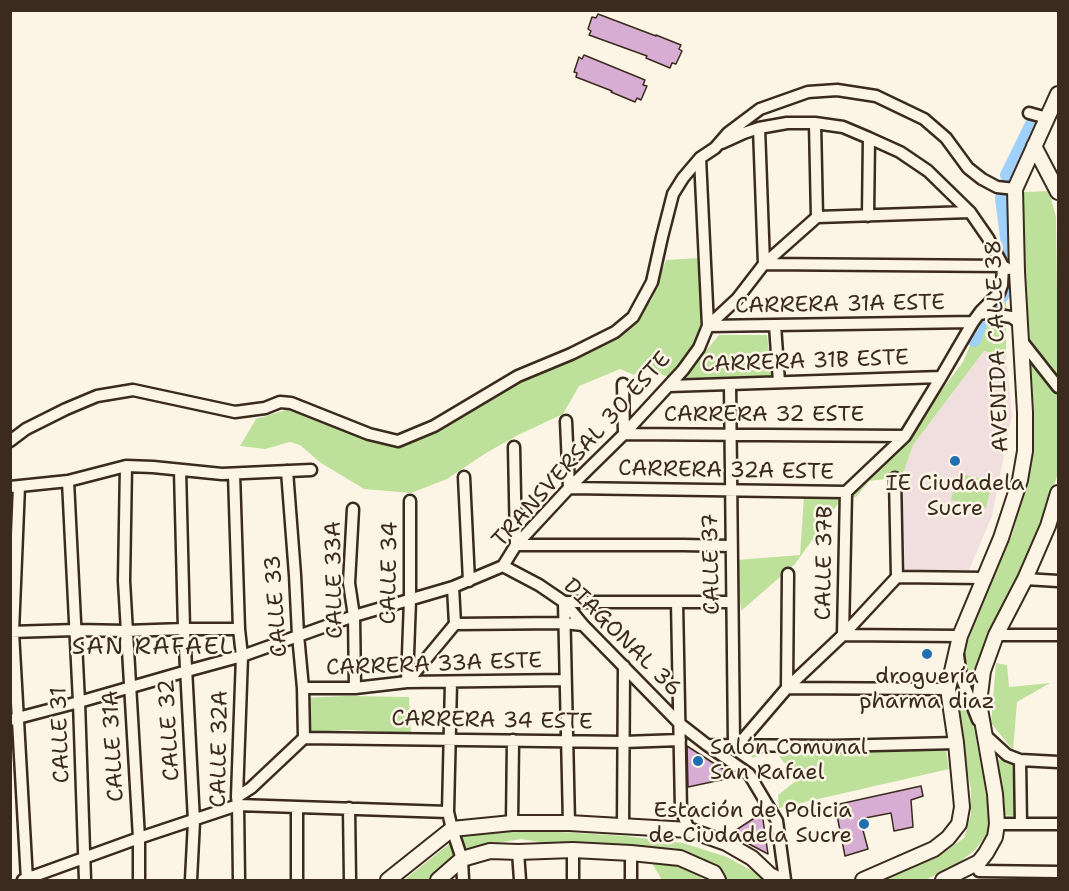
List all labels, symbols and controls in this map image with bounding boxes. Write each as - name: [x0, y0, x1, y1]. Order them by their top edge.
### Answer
- street label: AVENIDA CALLE 38: [981, 239, 1015, 453]
- street label: CARRERA 31A ESTE: [735, 290, 945, 320]
- street label: CARRERA 31B ESTE: [701, 345, 909, 379]
- street label: TRANSVERSAL 30 ESTE: [487, 347, 677, 553]
- street label: CARRERA 32 ESTE: [664, 402, 864, 428]
- marker: IE Ciudadela Sucre: [948, 454, 962, 468]
- street label: CARRERA 32A ESTE: [618, 456, 834, 486]
- place label: IE Ciudadela Sucre: [886, 471, 1024, 522]
- street label: CALLE 37B: [811, 505, 839, 621]
- street label: CALLE 37: [698, 513, 726, 615]
- street label: CALLE 33A: [321, 521, 349, 639]
- street label: CALLE 34: [376, 521, 404, 625]
- street label: CALLE 33: [260, 554, 294, 658]
- street label: DIAGONAL 36: [557, 573, 687, 703]
- district label: SAN RAFAEL: [72, 634, 234, 662]
- marker: droguería pharma diaz: [920, 647, 934, 661]
- street label: CARRERA 33A ESTE: [325, 648, 543, 682]
- place label: droguería pharma diaz: [859, 664, 995, 716]
- street label: CALLE 32: [154, 678, 186, 782]
- street label: CALLE 31: [46, 686, 76, 784]
- street label: CALLE 31A: [98, 690, 130, 802]
- street label: CALLE 32A: [206, 690, 234, 808]
- street label: CARRERA 34 ESTE: [391, 706, 593, 736]
- place label: Salón Comunal San Rafael: [710, 735, 867, 786]
- marker: Salón Comunal San Rafael: [691, 754, 705, 768]
- place label: Estación de Policia de Ciudadela Sucre: [649, 798, 852, 849]
- marker: Estación de Policia de Ciudadela Sucre: [857, 817, 871, 831]

